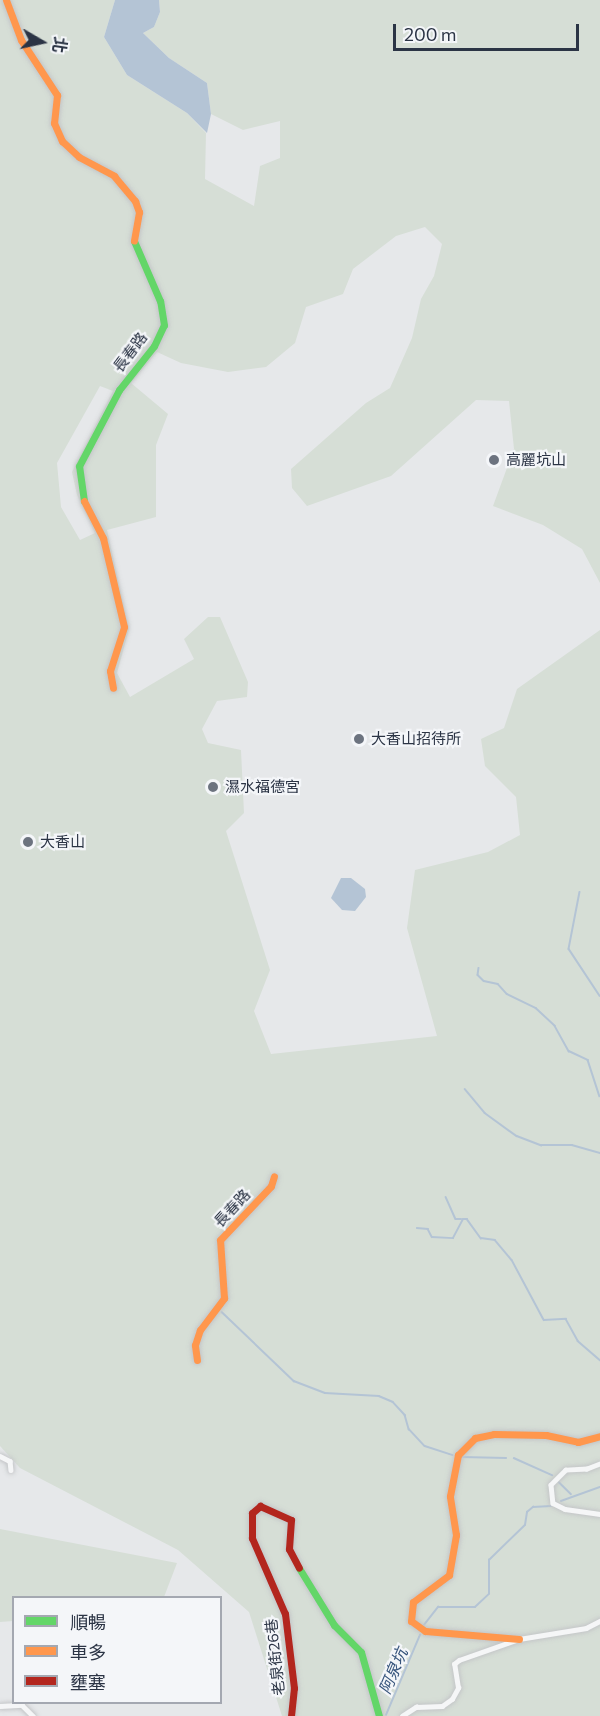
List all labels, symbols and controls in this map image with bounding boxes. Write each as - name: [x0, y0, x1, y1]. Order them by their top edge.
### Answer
- north arrow: [12, 12, 72, 72]
- scale bar: [396, 12, 582, 50]
- text: 200 m: [404, 23, 457, 45]
- text: 北: [50, 35, 71, 54]
- street label: 長春路: [109, 329, 151, 375]
- place label: 高麗坑山: [506, 451, 566, 469]
- marker: 高麗坑山: [487, 453, 501, 467]
- place label: 大香山招待所: [371, 730, 461, 748]
- marker: 大香山招待所: [352, 732, 366, 746]
- place label: 濕水福德宮: [225, 778, 300, 796]
- marker: 濕水福德宮: [206, 780, 220, 794]
- place label: 大香山: [40, 833, 85, 851]
- marker: 大香山: [21, 835, 35, 849]
- street label: 長春路: [210, 1185, 254, 1231]
- legend: [12, 1596, 222, 1704]
- text: 順暢: [70, 1611, 106, 1633]
- street label: 老泉街26巷: [262, 1618, 288, 1696]
- text: 車多: [70, 1641, 106, 1663]
- water label: 阿泉坑: [375, 1645, 411, 1697]
- text: 壅塞: [70, 1671, 106, 1693]

